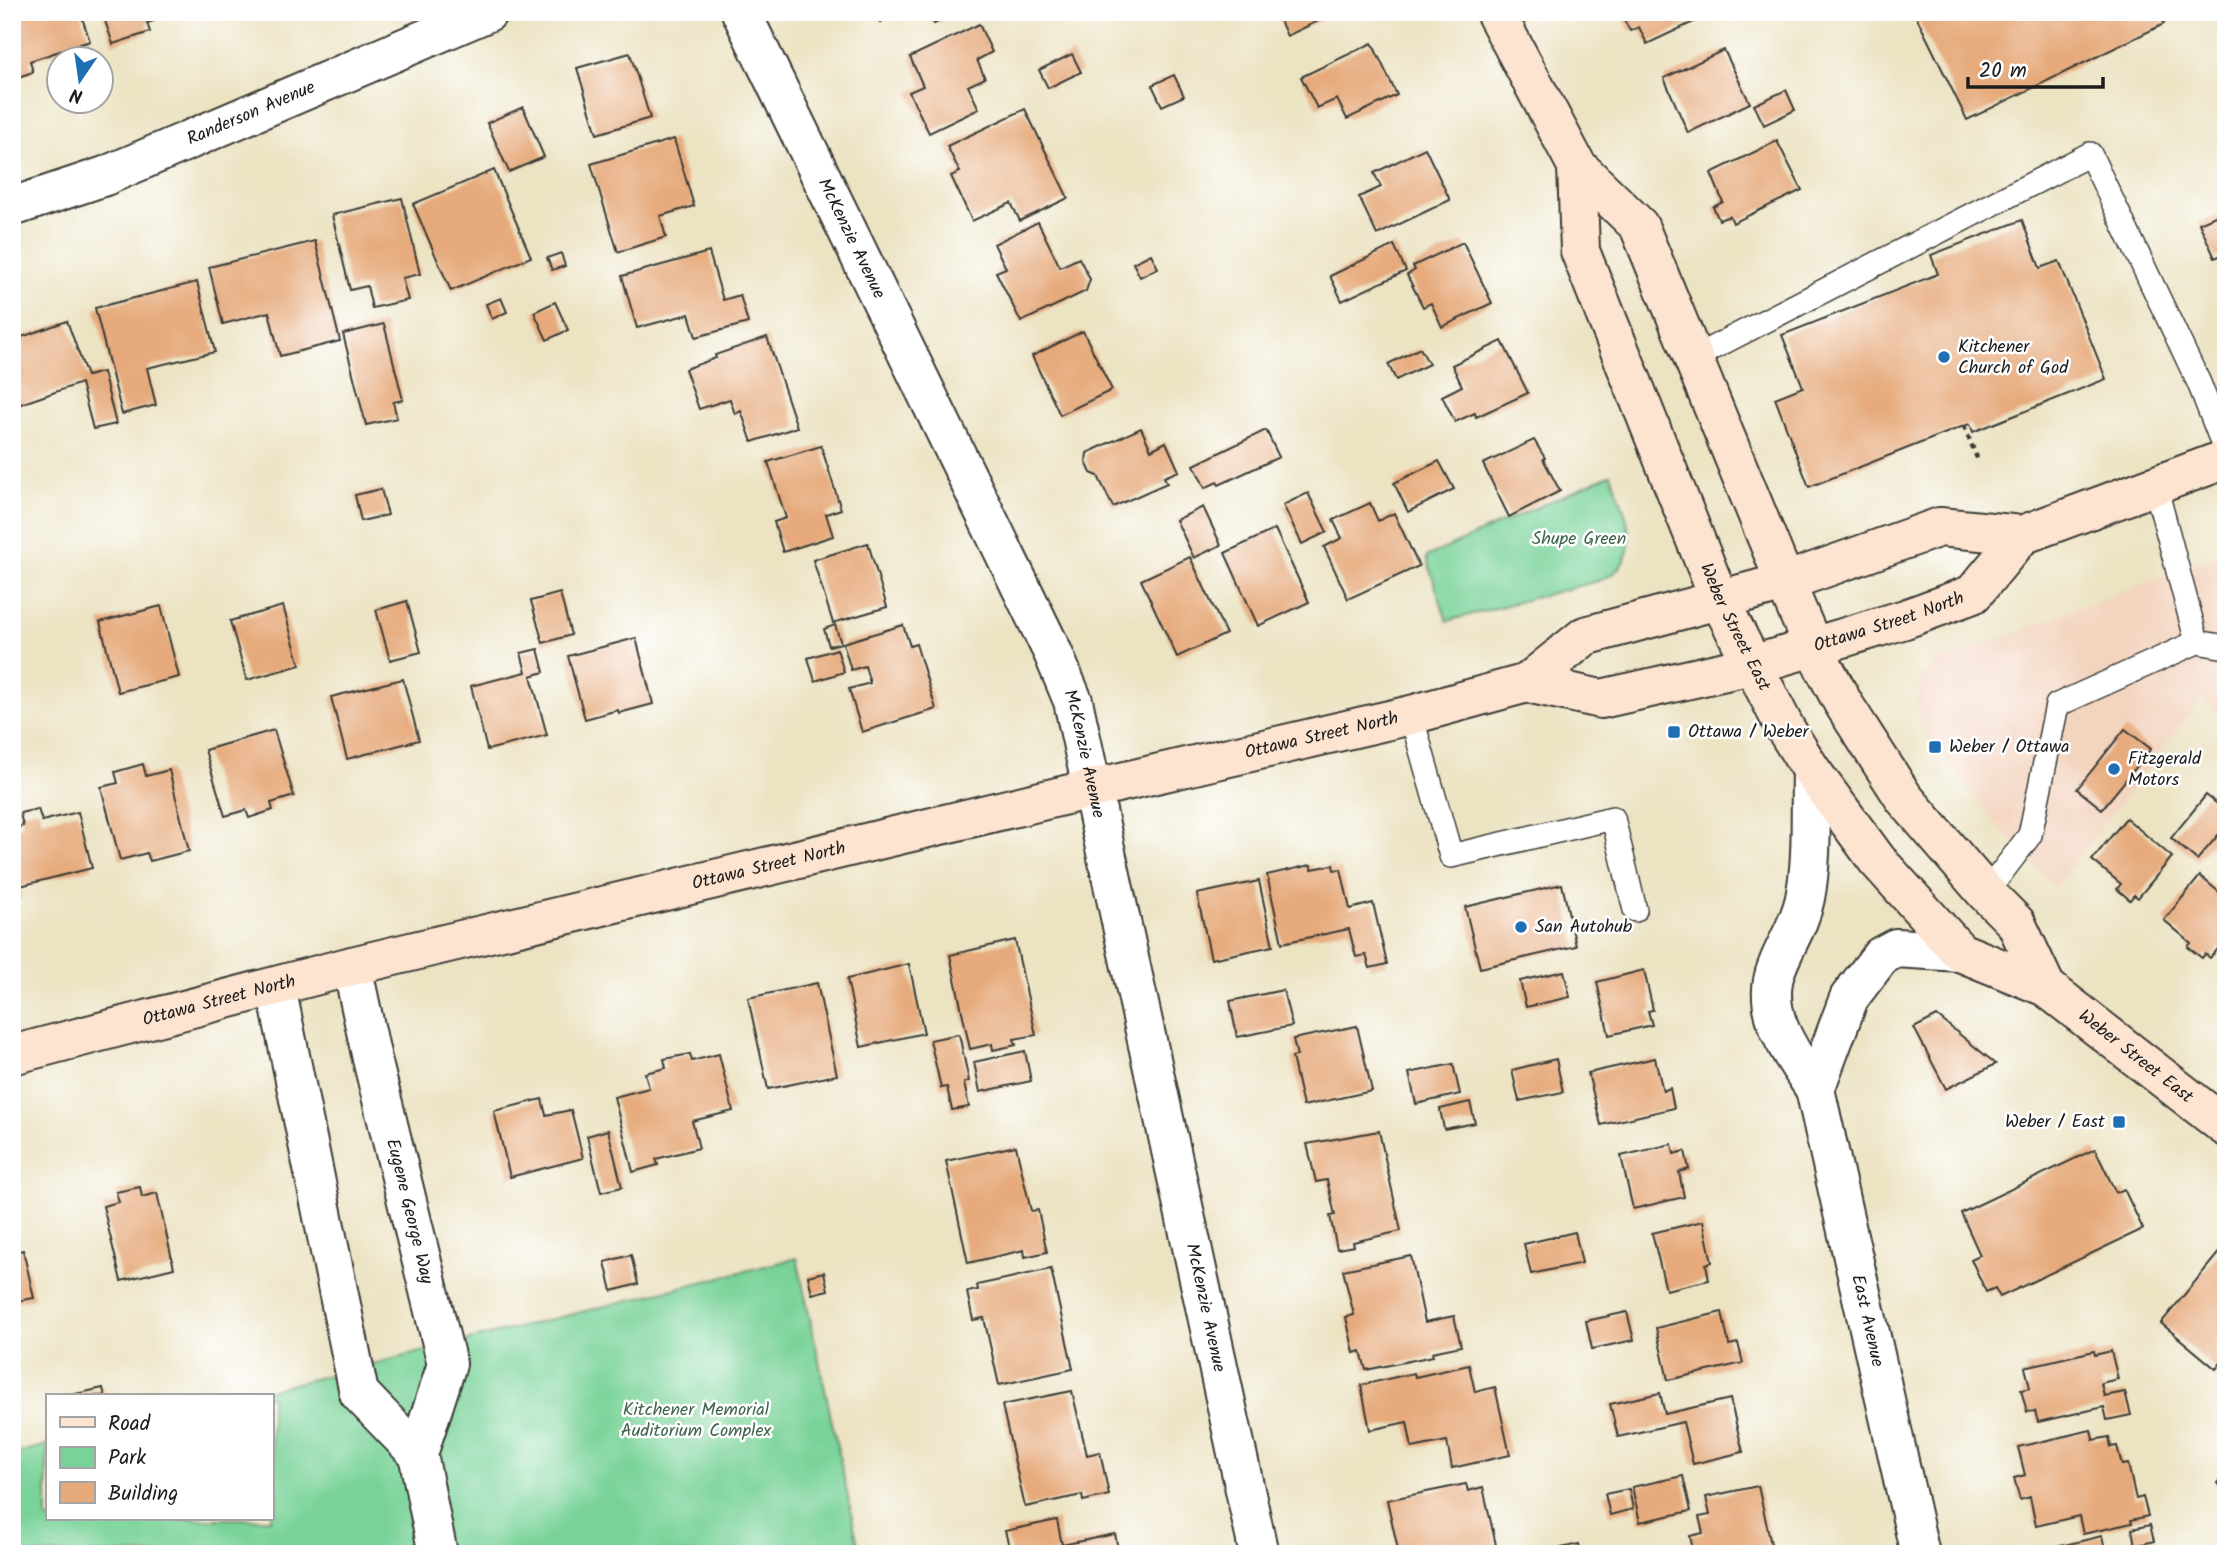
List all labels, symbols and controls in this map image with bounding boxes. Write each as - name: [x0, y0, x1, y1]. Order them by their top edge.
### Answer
- north arrow: [46, 46, 116, 116]
- scale bar: [1968, 46, 2103, 90]
- text: 20 m: [1979, 55, 2027, 88]
- street label: Randerson Avenue: [182, 73, 320, 154]
- text: N: [67, 79, 86, 111]
- street label: McKenzie Avenue: [810, 173, 893, 304]
- place label: Kitchener Church of God: [1958, 333, 2069, 383]
- marker: Kitchener Church of God: [1936, 349, 1952, 365]
- park label: Shupe Green: [1532, 525, 1626, 554]
- street label: Weber Street East: [1692, 559, 1779, 697]
- street label: Ottawa Street North: [1810, 584, 1968, 660]
- street label: McKenzie Avenue: [1055, 685, 1113, 821]
- street label: Ottawa Street North: [1242, 704, 1401, 768]
- place label: Ottawa / Weber: [1688, 718, 1809, 747]
- marker: Ottawa / Weber: [1666, 724, 1682, 740]
- place label: Weber / Ottawa: [1949, 733, 2069, 762]
- marker: Weber / Ottawa: [1927, 739, 1943, 755]
- place label: Fitzgerald Motors: [2128, 745, 2202, 795]
- marker: Fitzgerald Motors: [2106, 761, 2122, 777]
- street label: Ottawa Street North: [689, 834, 849, 899]
- place label: San Autohub: [1535, 913, 1633, 942]
- marker: San Autohub: [1513, 919, 1529, 935]
- street label: Ottawa Street North: [139, 967, 299, 1035]
- street label: Weber Street East: [2072, 1002, 2200, 1112]
- place label: Weber / East: [2005, 1108, 2106, 1137]
- marker: Weber / East: [2111, 1114, 2127, 1130]
- street label: Eugene George Way: [378, 1136, 441, 1288]
- street label: McKenzie Avenue: [1177, 1241, 1233, 1375]
- street label: East Avenue: [1843, 1272, 1892, 1370]
- legend: [46, 1394, 273, 1520]
- park label: Kitchener Memorial Auditorium Complex: [621, 1396, 772, 1446]
- text: Road: [108, 1408, 151, 1441]
- text: Park: [108, 1442, 146, 1475]
- text: Building: [108, 1478, 178, 1511]

